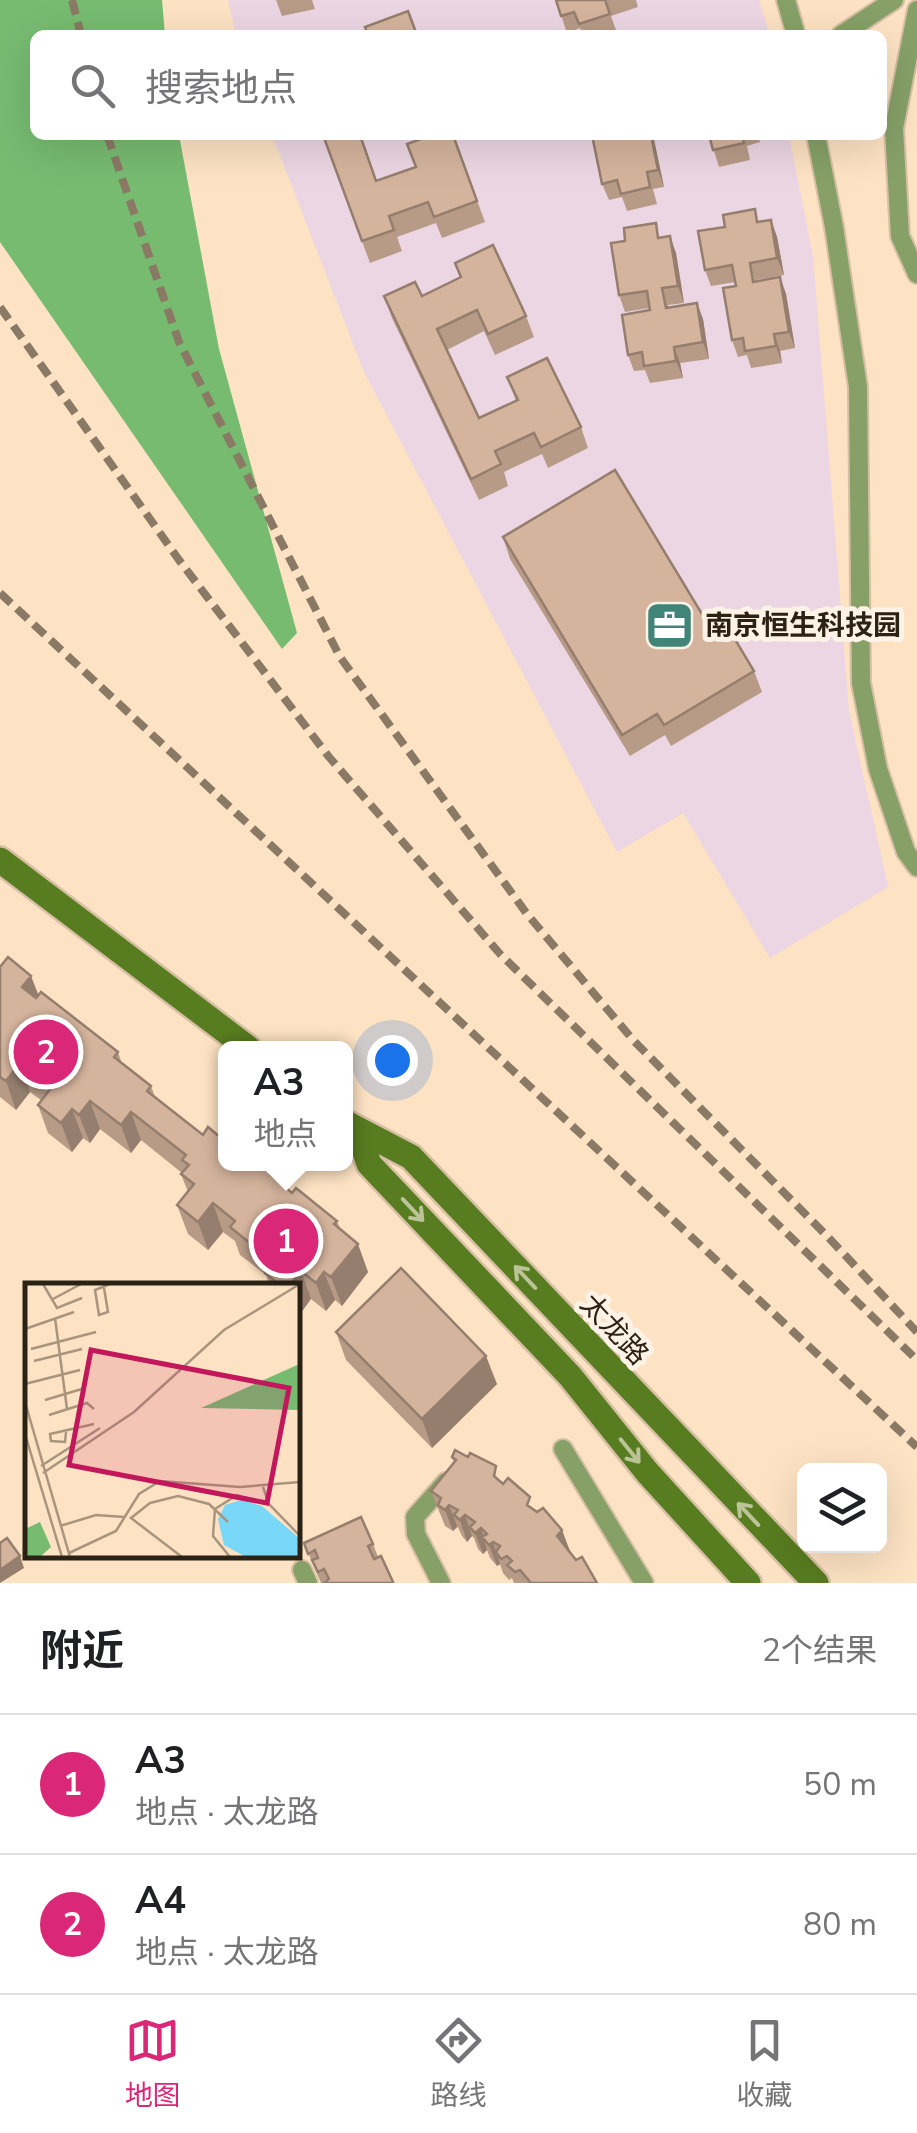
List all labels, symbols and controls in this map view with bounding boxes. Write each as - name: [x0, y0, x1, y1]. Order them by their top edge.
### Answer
- search box: [30, 30, 887, 140]
- icon: search: [65, 58, 120, 113]
- text: 搜索地点: [145, 63, 297, 114]
- office icon: 南京恒生科技园: [644, 599, 696, 651]
- place label: 南京恒生科技园: [705, 607, 901, 645]
- pin: 2: [13, 1014, 78, 1090]
- your location: [367, 1035, 418, 1086]
- popup: [218, 1041, 353, 1171]
- text: A3: [253, 1057, 305, 1108]
- text: 地点: [253, 1113, 318, 1156]
- one-way arrow: [401, 1197, 424, 1222]
- pin: 1: [254, 1204, 318, 1278]
- one-way arrow: [513, 1266, 537, 1290]
- inset map: [25, 1283, 300, 1558]
- street label: 太龙路: [572, 1286, 657, 1373]
- one-way arrow: [619, 1438, 641, 1464]
- map controls: [797, 1463, 887, 1553]
- button: layers: [797, 1463, 887, 1553]
- one-way arrow: [736, 1502, 760, 1526]
- text: 附近: [40, 1623, 124, 1680]
- text: 2个结果: [762, 1629, 877, 1672]
- text: A3: [135, 1735, 186, 1786]
- text: 1: [63, 1763, 82, 1806]
- text: 50 m: [803, 1763, 877, 1806]
- text: 地点 · 太龙路: [135, 1791, 319, 1834]
- text: A4: [135, 1875, 186, 1926]
- text: 2: [63, 1903, 82, 1946]
- text: 80 m: [803, 1903, 877, 1946]
- text: 地点 · 太龙路: [135, 1931, 319, 1974]
- tab: 地图: [125, 2013, 181, 2115]
- tab: 路线: [430, 2013, 486, 2115]
- tab: 收藏: [736, 2013, 792, 2115]

